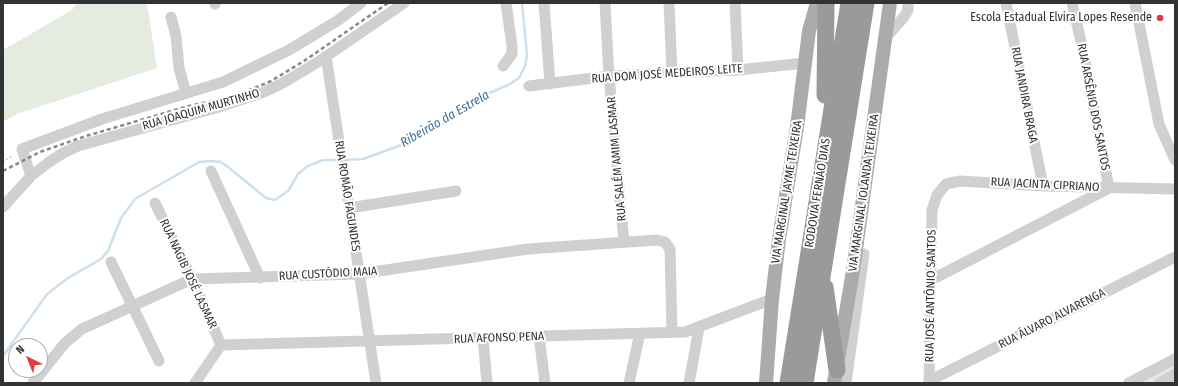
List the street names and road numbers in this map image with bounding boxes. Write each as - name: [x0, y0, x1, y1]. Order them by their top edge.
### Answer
- street label: RUA ARSÊNIO DOS SANTOS: [1074, 42, 1112, 172]
- street label: RUA JANDIRA BRAGA: [1008, 46, 1040, 144]
- street label: RUA DOM JOSÉ MEDEIROS LEITE: [591, 62, 743, 86]
- street label: RUA JOAQUIM MURTINHO: [141, 86, 261, 134]
- street label: RUA SALÉM AMIM LASMAR: [604, 96, 630, 222]
- street label: VIA MARGINAL IOLANDA TEIXEIRA: [846, 113, 882, 273]
- street label: VIA MARGINAL JAYME TEIXEIRA: [769, 119, 805, 265]
- street label: RODOVIA FERNÃO DIAS: [802, 137, 834, 249]
- street label: RUA ROMÃO FAGUNDES: [331, 140, 363, 252]
- street label: RUA JACINTA CIPRIANO: [990, 175, 1100, 195]
- street label: RUA NAGIB JOSÉ LASMAR: [156, 217, 220, 331]
- street label: RUA JOSÉ ANTÔNIO SANTOS: [923, 229, 939, 363]
- street label: RUA CUSTÓDIO MAIA: [278, 264, 378, 284]
- street label: RUA ÁLVARO ALVARENGA: [996, 286, 1108, 352]
- street label: RUA AFONSO PENA: [454, 329, 544, 347]

